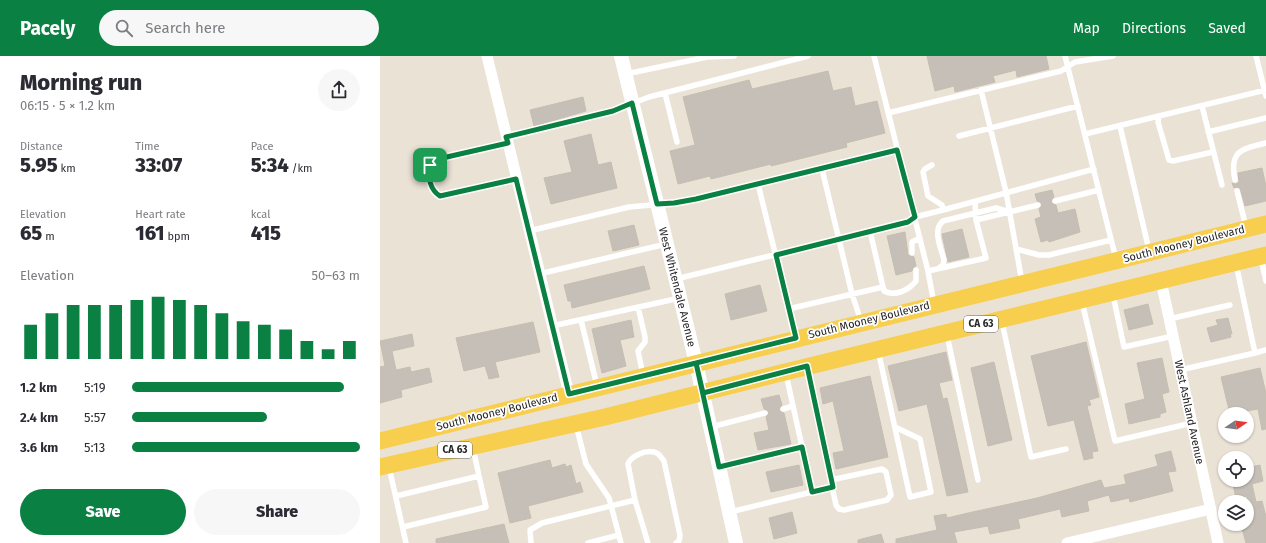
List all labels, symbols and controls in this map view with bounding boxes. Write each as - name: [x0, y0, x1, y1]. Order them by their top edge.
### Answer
- search box: [99, 10, 379, 46]
- text: Pacely: [20, 17, 75, 40]
- icon: search: [113, 17, 135, 39]
- text: Search here: [145, 19, 225, 37]
- text: Map: [1073, 20, 1100, 37]
- text: Directions: [1122, 20, 1186, 37]
- text: Saved: [1208, 20, 1246, 37]
- text: Morning run: [20, 69, 142, 96]
- button: share: [318, 69, 360, 111]
- text: 06:15 · 5 × 1.2 km: [20, 98, 115, 113]
- text: Distance: [20, 140, 63, 153]
- text: Time: [135, 140, 160, 153]
- text: Pace: [251, 140, 273, 153]
- pin: [413, 148, 447, 182]
- text: 5.95: [20, 153, 58, 177]
- text: 33:07: [135, 153, 182, 177]
- text: 5:34: [251, 153, 289, 177]
- icon: arrive: [419, 154, 441, 176]
- text: km: [58, 162, 76, 175]
- text: /km: [289, 162, 312, 175]
- text: Elevation: [20, 208, 66, 221]
- text: Heart rate: [135, 208, 185, 221]
- text: kcal: [251, 208, 270, 221]
- text: 65: [20, 221, 42, 245]
- text: 161: [135, 221, 165, 245]
- text: 415: [251, 221, 281, 245]
- street label: South Mooney Boulevard: [1122, 223, 1246, 265]
- street label: West Whitendale Avenue: [656, 226, 698, 348]
- text: m: [42, 230, 55, 243]
- text: bpm: [165, 230, 190, 243]
- text: Elevation: [20, 268, 74, 283]
- text: 50–63 m: [312, 268, 360, 283]
- street label: South Mooney Boulevard: [807, 299, 931, 341]
- road number: CA 63: [964, 316, 998, 332]
- street label: West Ashland Avenue: [1172, 359, 1206, 465]
- text: 1.2 km: [20, 380, 57, 395]
- text: 5:19: [84, 380, 106, 395]
- street label: South Mooney Boulevard: [435, 391, 559, 433]
- north arrow: [1218, 407, 1254, 443]
- map controls: [1218, 407, 1254, 531]
- text: 2.4 km: [20, 410, 58, 425]
- text: 5:57: [84, 410, 106, 425]
- text: 3.6 km: [20, 440, 58, 455]
- text: 5:13: [84, 440, 105, 455]
- road number: CA 63: [438, 442, 472, 458]
- button: locate: [1218, 451, 1254, 487]
- button: Save: [20, 489, 186, 535]
- button: Share: [194, 489, 360, 535]
- button: layers: [1218, 495, 1254, 531]

